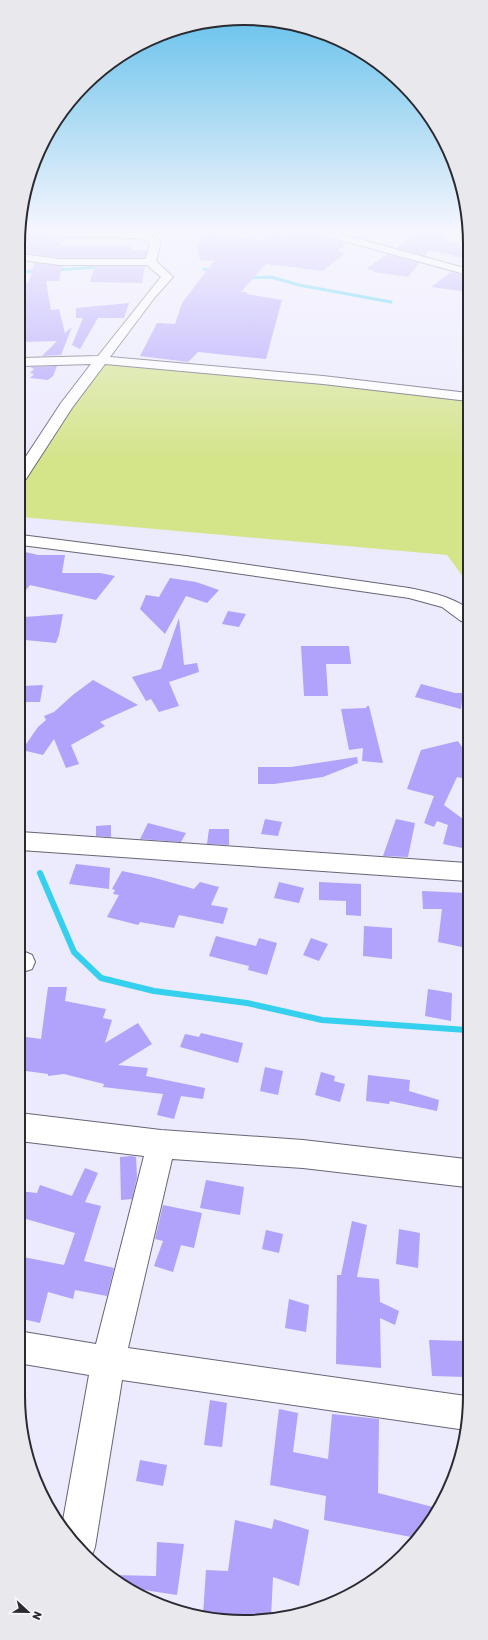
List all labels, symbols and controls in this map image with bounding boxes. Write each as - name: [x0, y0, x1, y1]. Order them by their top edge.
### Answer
- north arrow: [8, 1592, 48, 1632]
- text: N: [29, 1609, 44, 1622]

